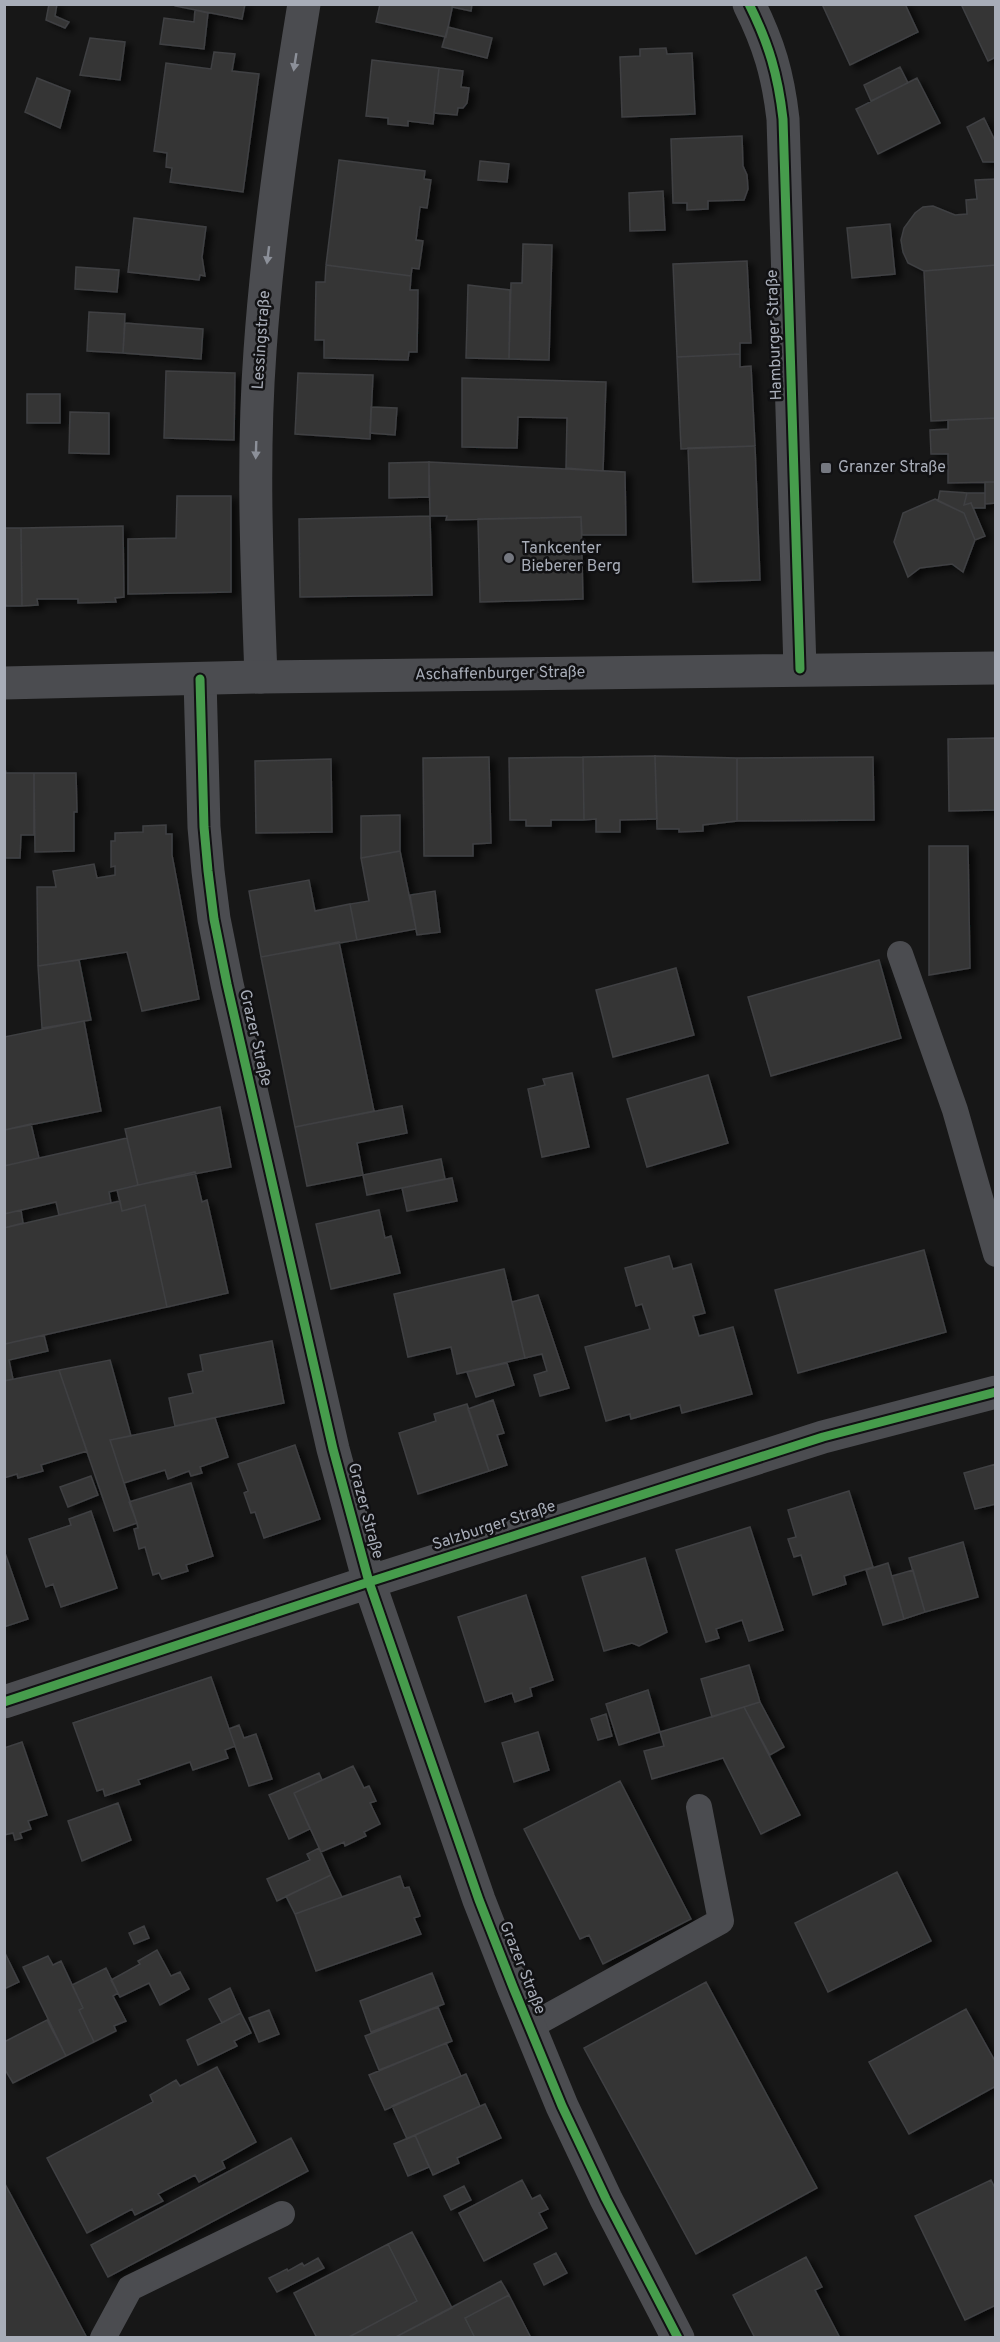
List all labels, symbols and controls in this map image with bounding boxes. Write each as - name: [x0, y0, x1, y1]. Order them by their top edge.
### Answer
- one-way arrow: [290, 53, 299, 72]
- one-way arrow: [264, 246, 273, 265]
- street label: Hamburger Straße: [763, 269, 787, 401]
- street label: Lessingstraße: [249, 290, 275, 390]
- one-way arrow: [251, 441, 261, 460]
- place label: Granzer Straße: [838, 458, 946, 478]
- marker: Granzer Straße: [819, 461, 833, 475]
- place label: Tankcenter Bieberer Berg: [521, 539, 621, 577]
- marker: Tankcenter Bieberer Berg: [502, 551, 516, 565]
- street label: Aschaffenburger Straße: [415, 663, 585, 685]
- street label: Grazer Straße: [234, 988, 276, 1088]
- street label: Grazer Straße: [343, 1461, 387, 1561]
- street label: Salzburger Straße: [430, 1497, 558, 1555]
- street label: Grazer Straße: [494, 1919, 550, 2017]

